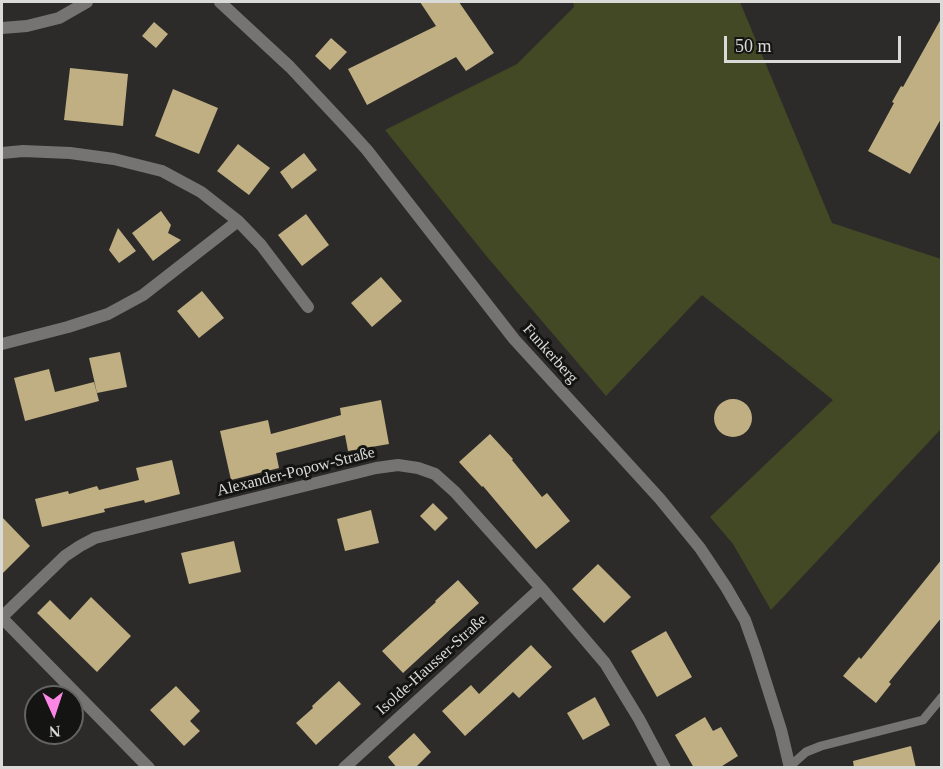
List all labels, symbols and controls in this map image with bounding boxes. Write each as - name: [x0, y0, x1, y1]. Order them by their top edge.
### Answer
- scale bar: [727, 24, 904, 62]
- text: 50 m: [735, 36, 772, 56]
- street label: Funkerberg: [518, 320, 582, 388]
- street label: Alexander-Popow-Straße: [215, 443, 377, 501]
- street label: Isolde-Hausser-Straße: [373, 610, 491, 720]
- north arrow: [24, 685, 84, 745]
- text: N: [49, 723, 61, 740]

